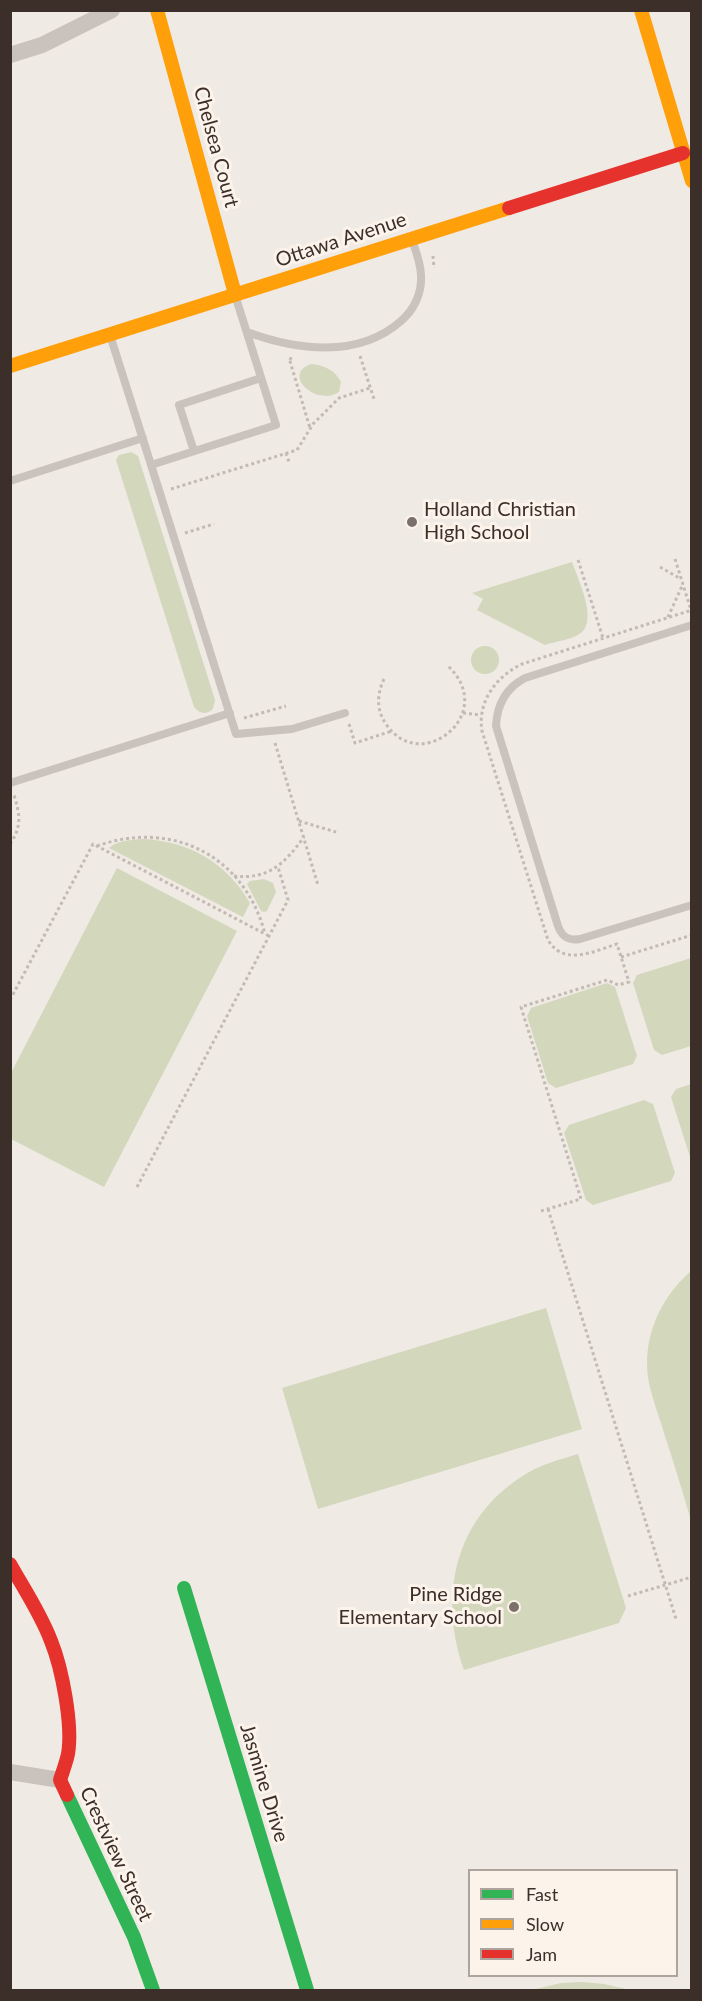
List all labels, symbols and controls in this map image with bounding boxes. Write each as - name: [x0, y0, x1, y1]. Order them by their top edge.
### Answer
- street label: Chelsea Court: [188, 84, 244, 210]
- street label: Ottawa Avenue: [272, 208, 410, 272]
- place label: Holland Christian High School: [424, 498, 576, 545]
- marker: Holland Christian High School: [405, 515, 419, 529]
- place label: Pine Ridge Elementary School: [339, 1583, 502, 1630]
- marker: Pine Ridge Elementary School: [507, 1600, 521, 1614]
- street label: Jasmine Drive: [235, 1721, 293, 1845]
- street label: Crestview Street: [74, 1783, 158, 1925]
- legend: [468, 1869, 678, 1977]
- text: Fast: [526, 1883, 558, 1905]
- text: Slow: [526, 1913, 564, 1935]
- text: Jam: [526, 1943, 557, 1965]

